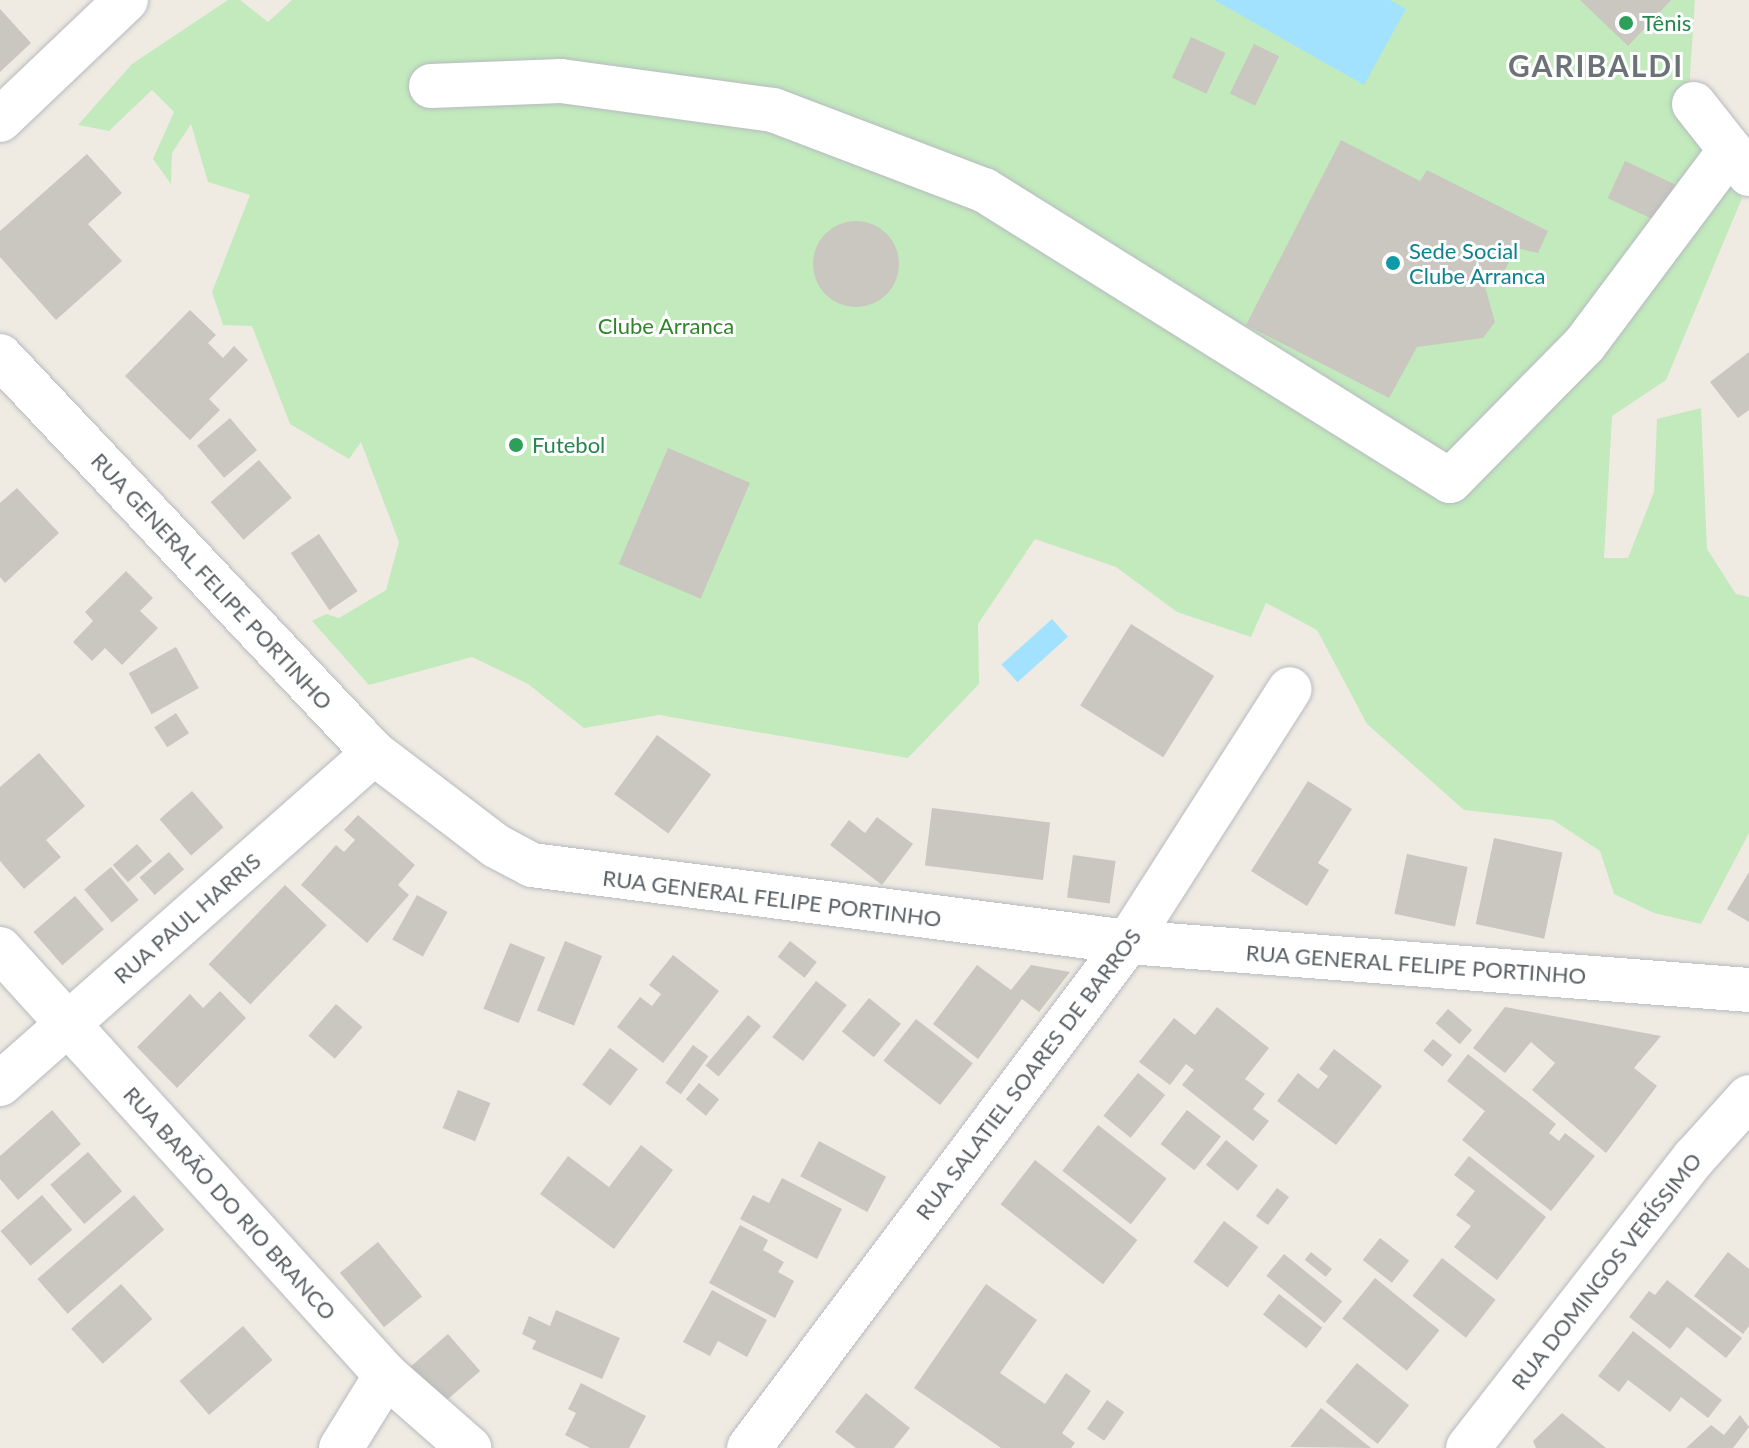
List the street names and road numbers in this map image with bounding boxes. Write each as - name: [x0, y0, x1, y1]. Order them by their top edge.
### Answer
- street label: RUA GENERAL FELIPE PORTINHO: [86, 447, 338, 715]
- street label: RUA PAUL HARRIS: [108, 847, 266, 989]
- street label: RUA GENERAL FELIPE PORTINHO: [600, 864, 944, 932]
- street label: RUA SALATIEL SOARES DE BARROS: [909, 923, 1147, 1225]
- street label: RUA GENERAL FELIPE PORTINHO: [1244, 939, 1588, 989]
- street label: RUA BARÃO DO RIO BRANCO: [118, 1081, 342, 1325]
- street label: RUA DOMINGOS VERÍSSIMO: [1505, 1147, 1707, 1395]

